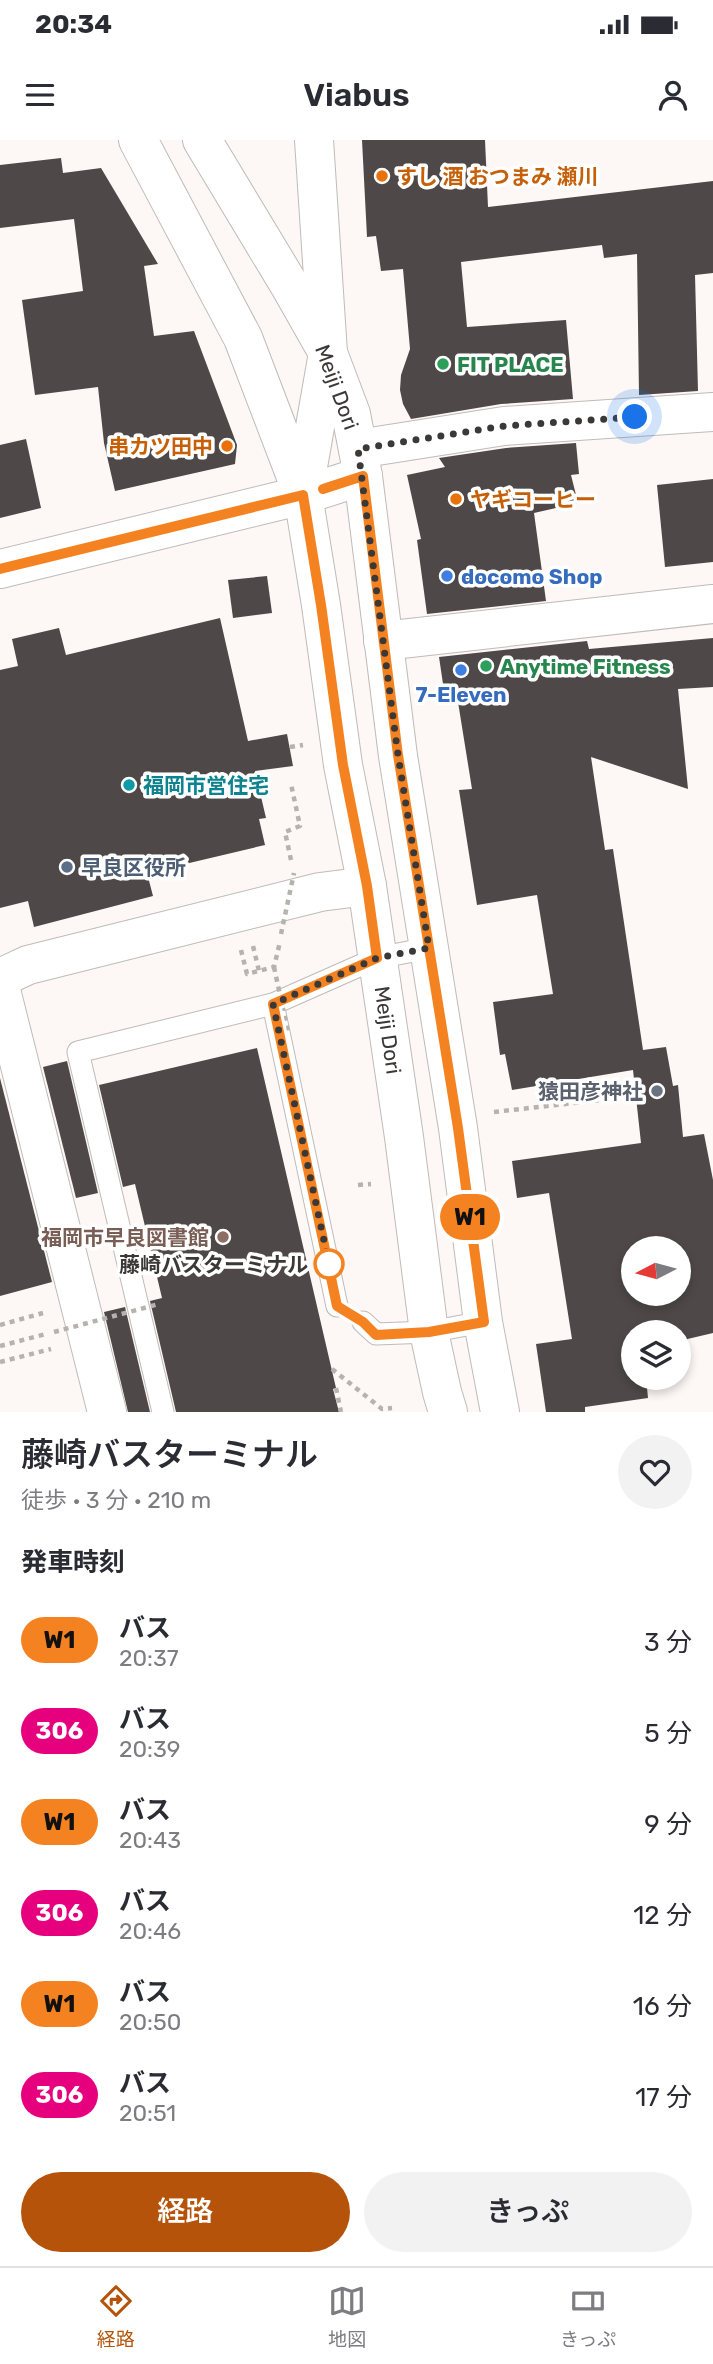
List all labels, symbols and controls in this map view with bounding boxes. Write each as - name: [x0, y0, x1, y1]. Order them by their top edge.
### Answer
- text: 20:34: [35, 9, 112, 40]
- icon: menu: [21, 76, 59, 114]
- text: Viabus: [303, 76, 410, 114]
- icon: person: [654, 76, 692, 114]
- place label: すし 酒 おつまみ 瀬川: [396, 164, 598, 189]
- marker: すし 酒 おつまみ 瀬川: [374, 168, 390, 184]
- street label: Meiji Dori: [310, 341, 364, 433]
- place label: FIT PLACE: [457, 352, 564, 377]
- marker: FIT PLACE: [435, 356, 451, 372]
- your location: [617, 399, 652, 434]
- place label: 串カツ田中: [108, 434, 213, 459]
- marker: 串カツ田中: [219, 438, 235, 454]
- place label: ヤギコーヒー: [470, 487, 596, 512]
- marker: ヤギコーヒー: [448, 491, 464, 507]
- place label: docomo Shop: [461, 564, 603, 589]
- marker: docomo Shop: [439, 568, 455, 584]
- place label: Anytime Fitness: [500, 654, 671, 679]
- marker: Anytime Fitness: [478, 658, 494, 674]
- marker: 7-Eleven: [453, 662, 469, 678]
- place label: 7-Eleven: [416, 682, 506, 707]
- place label: 福岡市営住宅: [143, 773, 269, 798]
- marker: 福岡市営住宅: [121, 777, 137, 793]
- place label: 早良区役所: [81, 855, 186, 880]
- marker: 早良区役所: [59, 859, 75, 875]
- street label: Meiji Dori: [369, 984, 407, 1076]
- place label: 猿田彦神社: [538, 1079, 643, 1104]
- marker: 猿田彦神社: [649, 1083, 665, 1099]
- line badge: W1: [438, 1194, 502, 1240]
- text: W1: [454, 1203, 486, 1231]
- place label: 福岡市早良図書館: [41, 1225, 209, 1250]
- marker: 福岡市早良図書館: [215, 1229, 231, 1245]
- north arrow: [621, 1236, 691, 1306]
- map controls: [621, 1236, 691, 1390]
- marker: 藤崎バスターミナル: [314, 1249, 344, 1279]
- place label: 藤崎バスターミナル: [119, 1252, 308, 1277]
- button: layers: [621, 1320, 691, 1390]
- text: 藤崎バスターミナル: [21, 1435, 318, 1474]
- button: heart: [618, 1435, 692, 1509]
- text: 徒歩 · 3 分 · 210 m: [21, 1486, 211, 1514]
- text: 発車時刻: [21, 1547, 125, 1578]
- text: バス: [119, 1613, 171, 1644]
- text: W1: [44, 1626, 75, 1654]
- text: 3 分: [644, 1627, 692, 1658]
- text: 20:37: [119, 1644, 179, 1672]
- text: バス: [119, 1704, 171, 1735]
- text: 306: [36, 1717, 83, 1745]
- text: 5 分: [644, 1718, 692, 1749]
- text: 20:39: [119, 1735, 180, 1763]
- text: バス: [119, 1795, 171, 1826]
- text: W1: [44, 1808, 75, 1836]
- text: 9 分: [644, 1809, 692, 1840]
- text: 20:43: [119, 1826, 181, 1854]
- text: バス: [119, 1886, 171, 1917]
- text: 306: [36, 1899, 83, 1927]
- text: 12 分: [633, 1900, 692, 1931]
- text: 20:46: [119, 1917, 181, 1945]
- text: バス: [119, 1977, 171, 2008]
- text: W1: [44, 1990, 75, 2018]
- text: 16 分: [633, 1991, 692, 2022]
- text: 20:50: [119, 2008, 181, 2036]
- text: バス: [119, 2068, 171, 2099]
- text: 306: [36, 2081, 83, 2109]
- text: 17 分: [635, 2082, 692, 2113]
- text: 20:51: [119, 2099, 176, 2127]
- button: 経路: [21, 2172, 350, 2252]
- button: きっぷ: [364, 2172, 692, 2252]
- tab: 経路: [97, 2282, 135, 2351]
- tab: 地図: [328, 2282, 366, 2351]
- tab: きっぷ: [560, 2282, 616, 2351]

